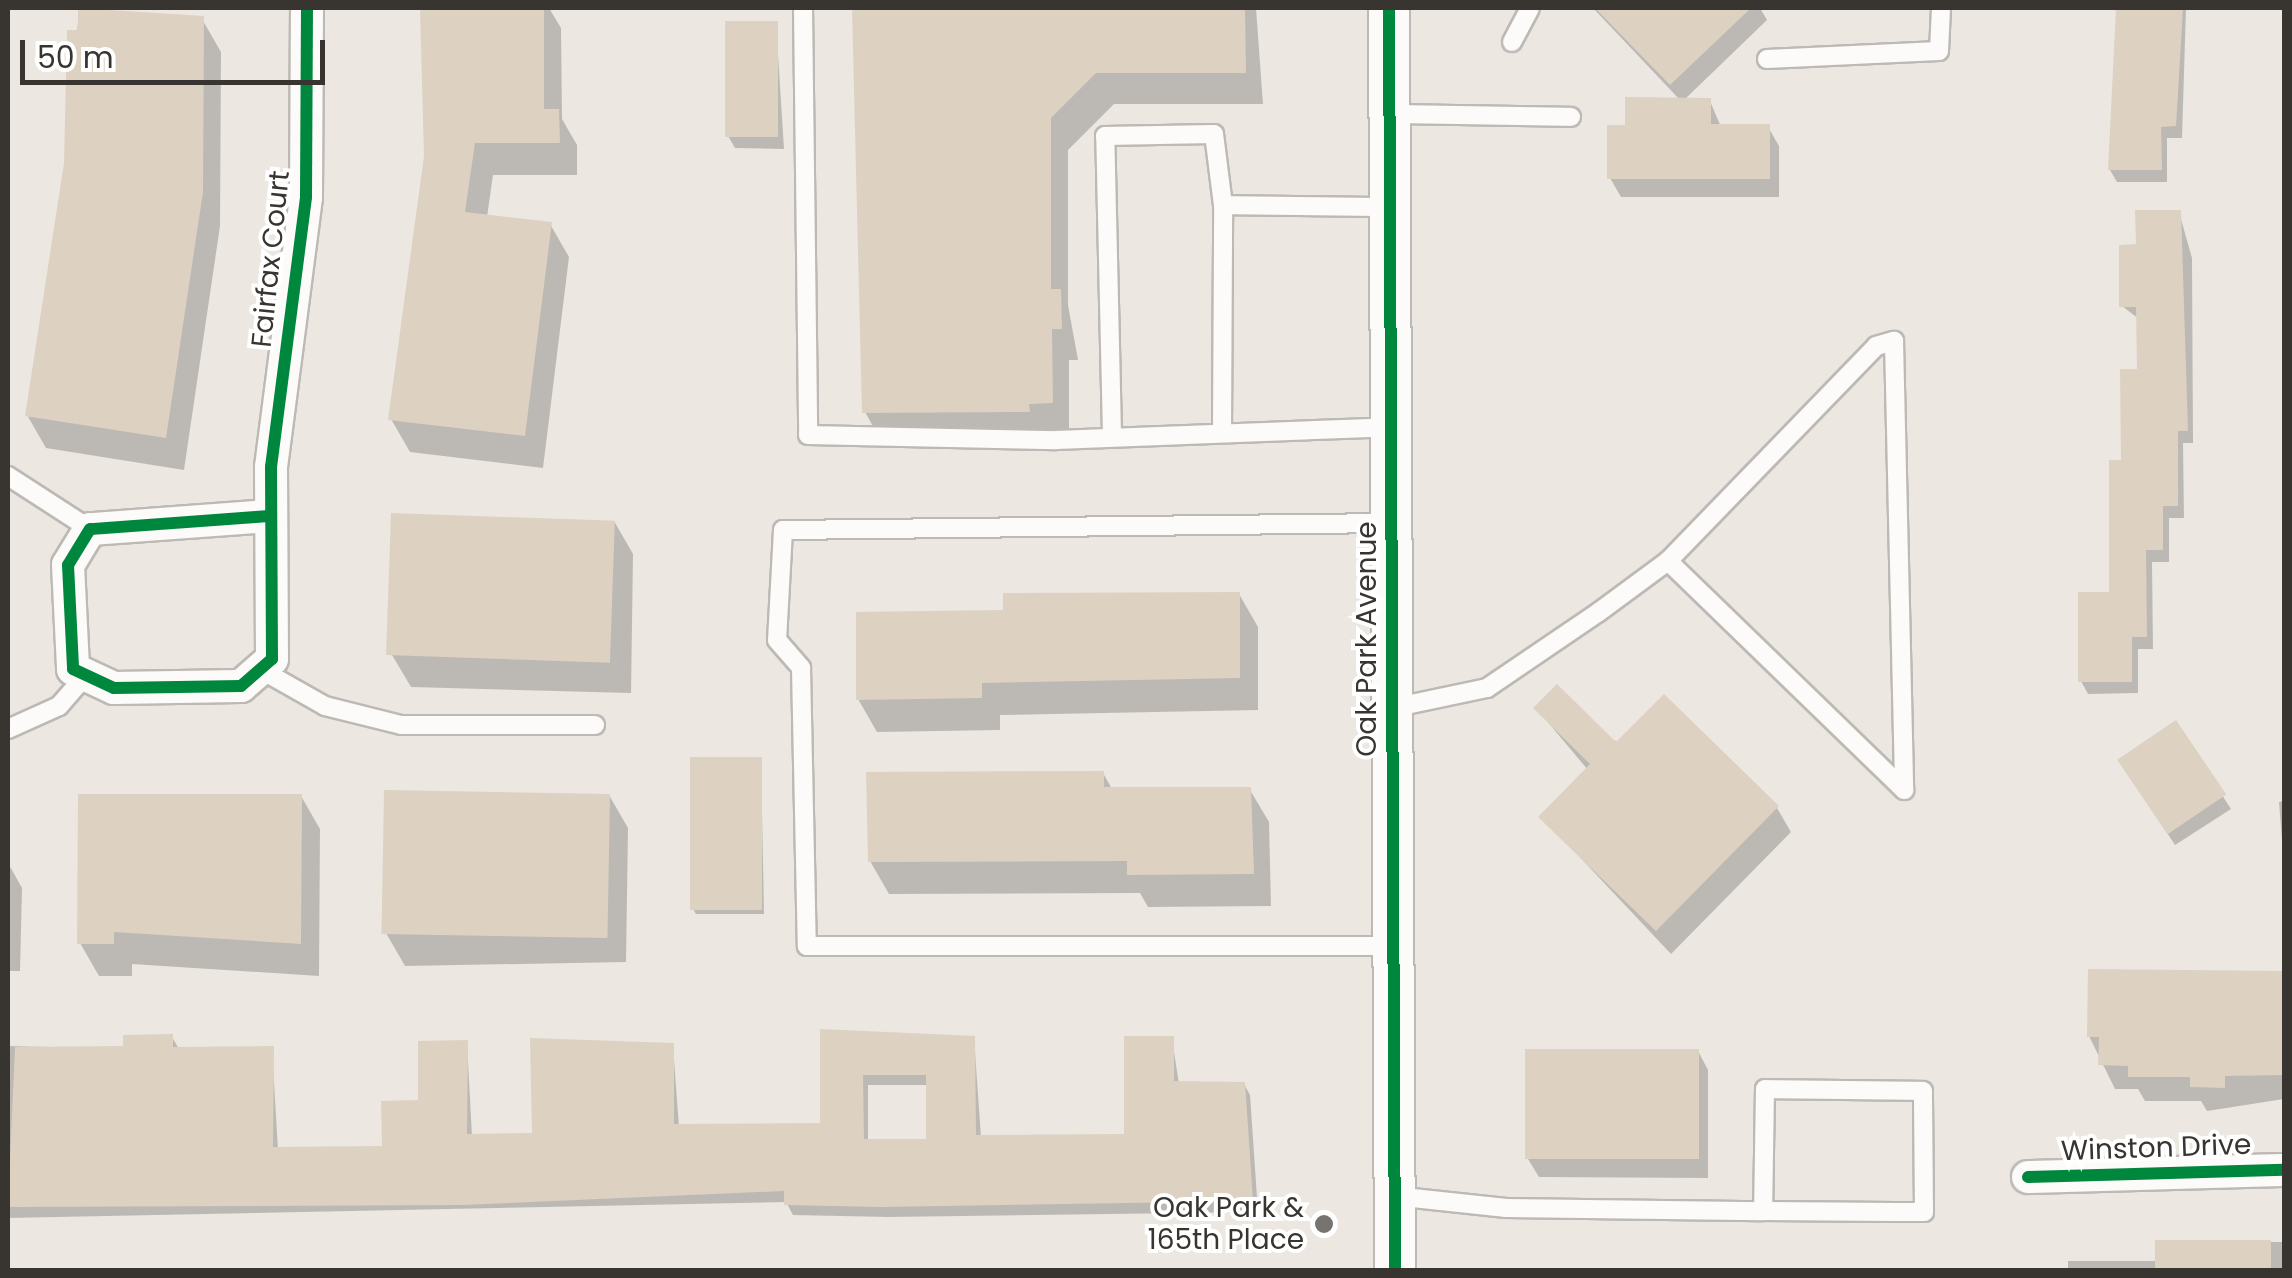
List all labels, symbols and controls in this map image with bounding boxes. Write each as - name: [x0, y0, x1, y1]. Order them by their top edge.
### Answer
- scale bar: [25, 20, 330, 82]
- text: 50 m: [37, 36, 114, 79]
- street label: Fairfax Court: [245, 169, 297, 349]
- street label: Oak Park Avenue: [1350, 521, 1384, 757]
- street label: Winston Drive: [2060, 1128, 2252, 1168]
- place label: Oak Park & 165th Place: [1148, 1191, 1304, 1257]
- marker: Oak Park & 165th Place: [1313, 1213, 1335, 1235]

